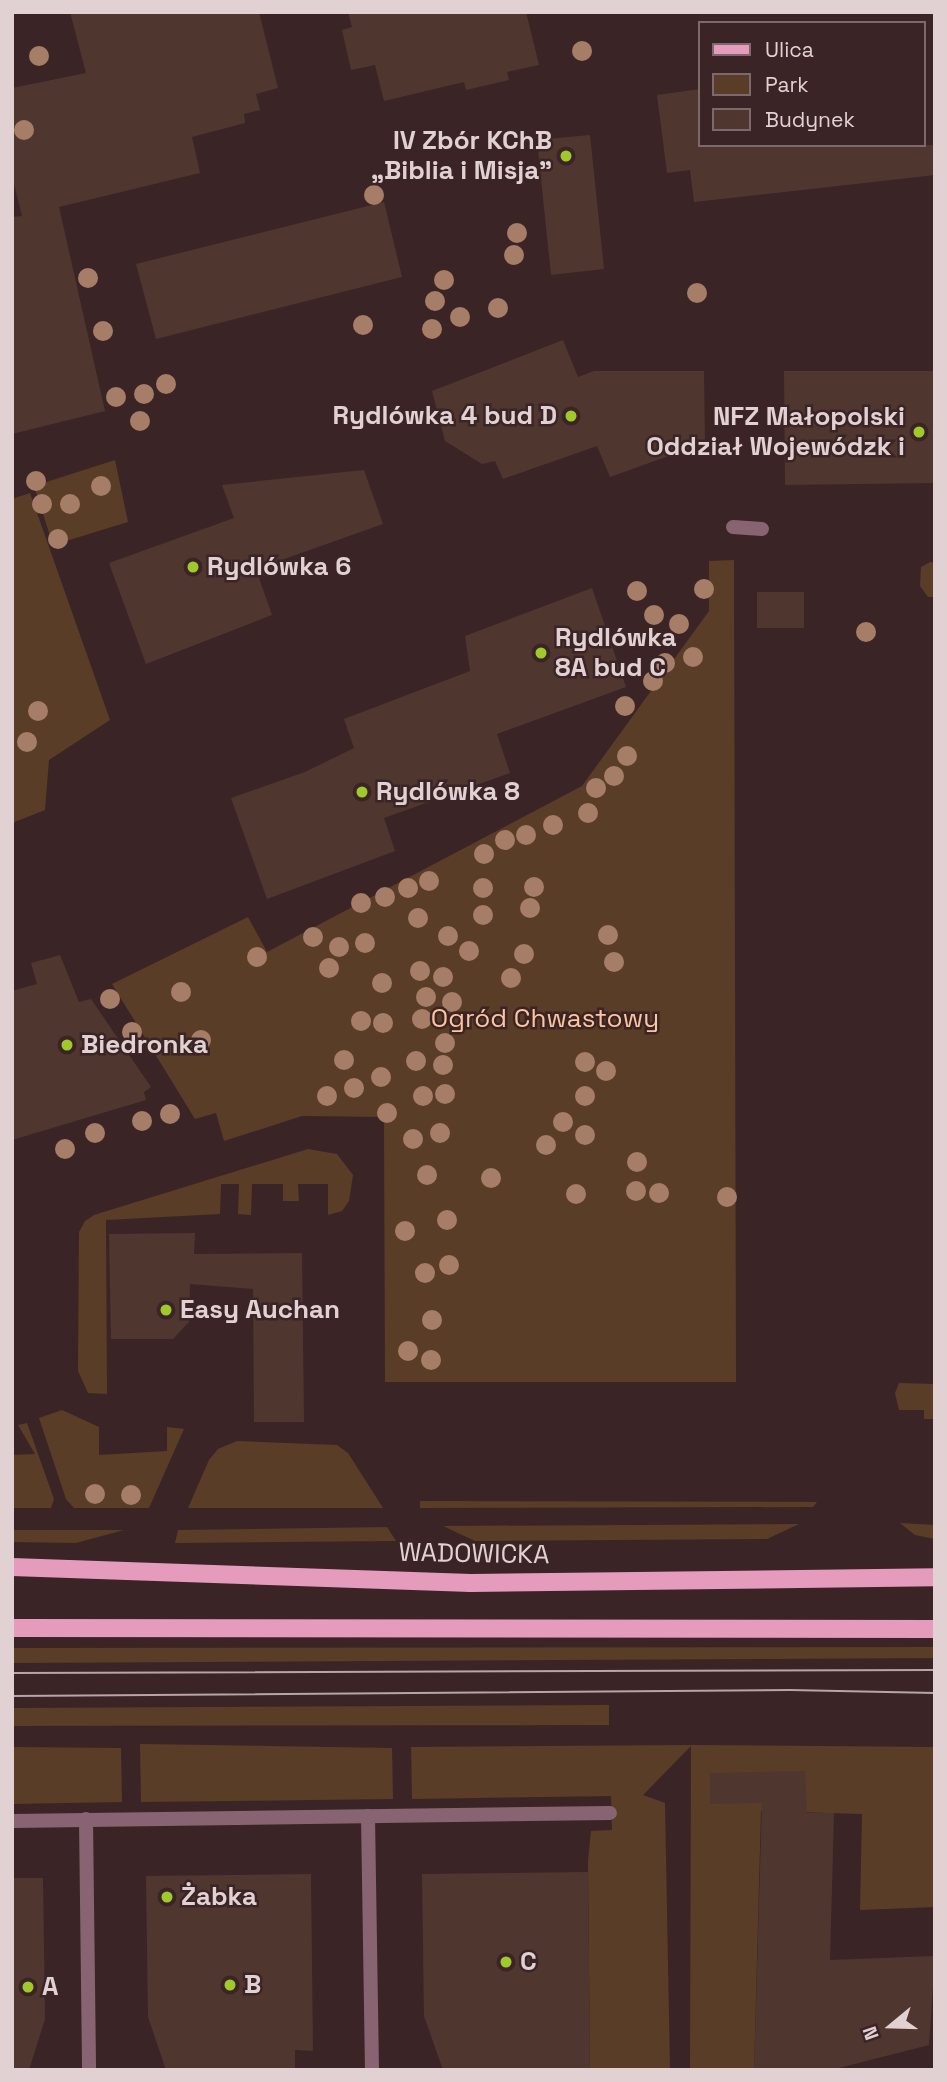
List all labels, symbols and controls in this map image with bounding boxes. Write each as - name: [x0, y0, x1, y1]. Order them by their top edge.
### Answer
- legend: [698, 21, 926, 147]
- text: Ulica: [765, 36, 814, 63]
- text: Park: [765, 71, 809, 98]
- text: Budynek: [765, 106, 855, 133]
- place label: IV Zbór KChB „Biblia i Misja”: [371, 125, 552, 186]
- marker: IV Zbór KChB „Biblia i Misja”: [558, 148, 574, 164]
- place label: Rydlówka 4 bud D: [333, 400, 557, 432]
- place label: NFZ Małopolski Oddział Wojewódzk i: [646, 401, 905, 462]
- marker: Rydlówka 4 bud D: [563, 408, 579, 424]
- marker: NFZ Małopolski Oddział Wojewódzk i: [911, 424, 927, 440]
- place label: Rydlówka 6: [207, 551, 351, 583]
- marker: Rydlówka 6: [185, 559, 201, 575]
- place label: Rydlówka 8A bud C: [555, 622, 677, 684]
- marker: Rydlówka 8A bud C: [533, 645, 549, 661]
- place label: Rydlówka 8: [376, 776, 520, 808]
- marker: Rydlówka 8: [354, 784, 370, 800]
- park label: Ogród Chwastowy: [431, 1003, 659, 1035]
- place label: Biedronka: [81, 1029, 208, 1061]
- marker: Biedronka: [59, 1037, 75, 1053]
- place label: Easy Auchan: [180, 1294, 340, 1326]
- marker: Easy Auchan: [158, 1302, 174, 1318]
- street label: WADOWICKA: [398, 1537, 550, 1571]
- place label: Żabka: [181, 1881, 257, 1913]
- marker: Żabka: [159, 1889, 175, 1905]
- place label: C: [520, 1946, 537, 1978]
- marker: C: [498, 1954, 514, 1970]
- place label: B: [244, 1969, 261, 2001]
- place label: A: [42, 1971, 58, 2003]
- marker: B: [222, 1977, 238, 1993]
- marker: A: [20, 1979, 36, 1995]
- north arrow: [856, 1991, 926, 2061]
- text: N: [857, 2023, 885, 2043]

